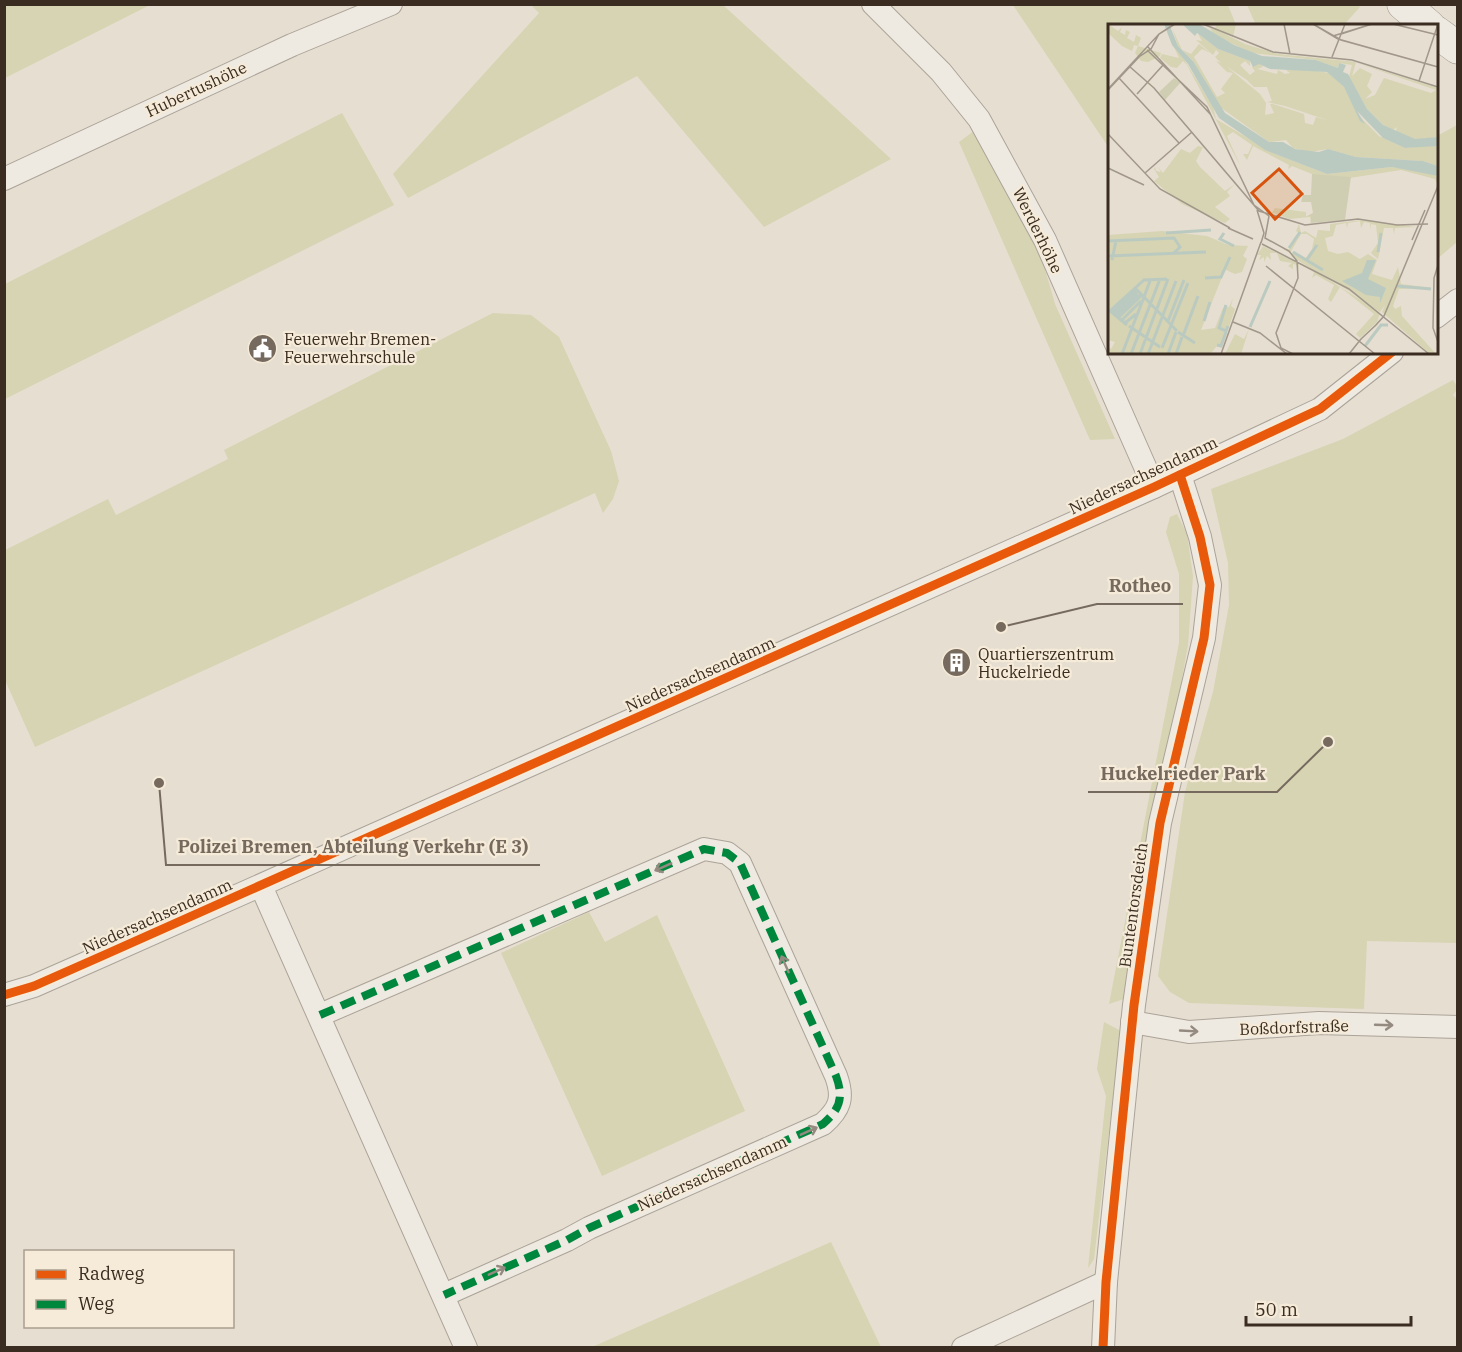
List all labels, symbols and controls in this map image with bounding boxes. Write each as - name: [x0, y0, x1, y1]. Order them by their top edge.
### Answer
- inset map: [1108, 24, 1438, 354]
- street label: Hubertushöhe: [142, 57, 250, 121]
- street label: Werderhöhe: [1009, 184, 1067, 276]
- place label: Feuerwehr Bremen- Feuerwehrschule: [284, 329, 436, 367]
- public building icon: Feuerwehr Bremen- Feuerwehrschule: [247, 332, 279, 364]
- street label: Niedersachsendamm: [1065, 432, 1221, 518]
- callout: Rotheo: [1097, 568, 1183, 604]
- text: Rotheo: [1109, 574, 1171, 597]
- street label: Niedersachsendamm: [622, 632, 778, 716]
- place label: Quartierszentrum Huckelriede: [978, 644, 1114, 682]
- building icon: Quartierszentrum Huckelriede: [941, 647, 973, 679]
- callout: Huckelrieder Park: [1088, 756, 1277, 792]
- text: Huckelrieder Park: [1101, 762, 1266, 785]
- callout: Polizei Bremen, Abteilung Verkehr (E 3): [166, 829, 540, 865]
- text: Polizei Bremen, Abteilung Verkehr (E 3): [178, 835, 528, 858]
- street label: Buntentorsdeich: [1114, 841, 1152, 969]
- one-way arrow: [655, 862, 673, 873]
- street label: Niedersachsendamm: [79, 874, 235, 958]
- one-way arrow: [779, 955, 791, 973]
- street label: Boßdorfstraße: [1239, 1015, 1349, 1039]
- one-way arrow: [1374, 1019, 1394, 1031]
- one-way arrow: [1179, 1025, 1199, 1036]
- one-way arrow: [799, 1124, 817, 1136]
- street label: Niedersachsendamm: [634, 1131, 790, 1215]
- legend: [24, 1250, 234, 1328]
- text: Radweg: [78, 1262, 144, 1285]
- one-way arrow: [488, 1265, 506, 1277]
- scale bar: [1246, 1289, 1411, 1327]
- text: Weg: [78, 1292, 114, 1315]
- text: 50 m: [1255, 1298, 1298, 1321]

